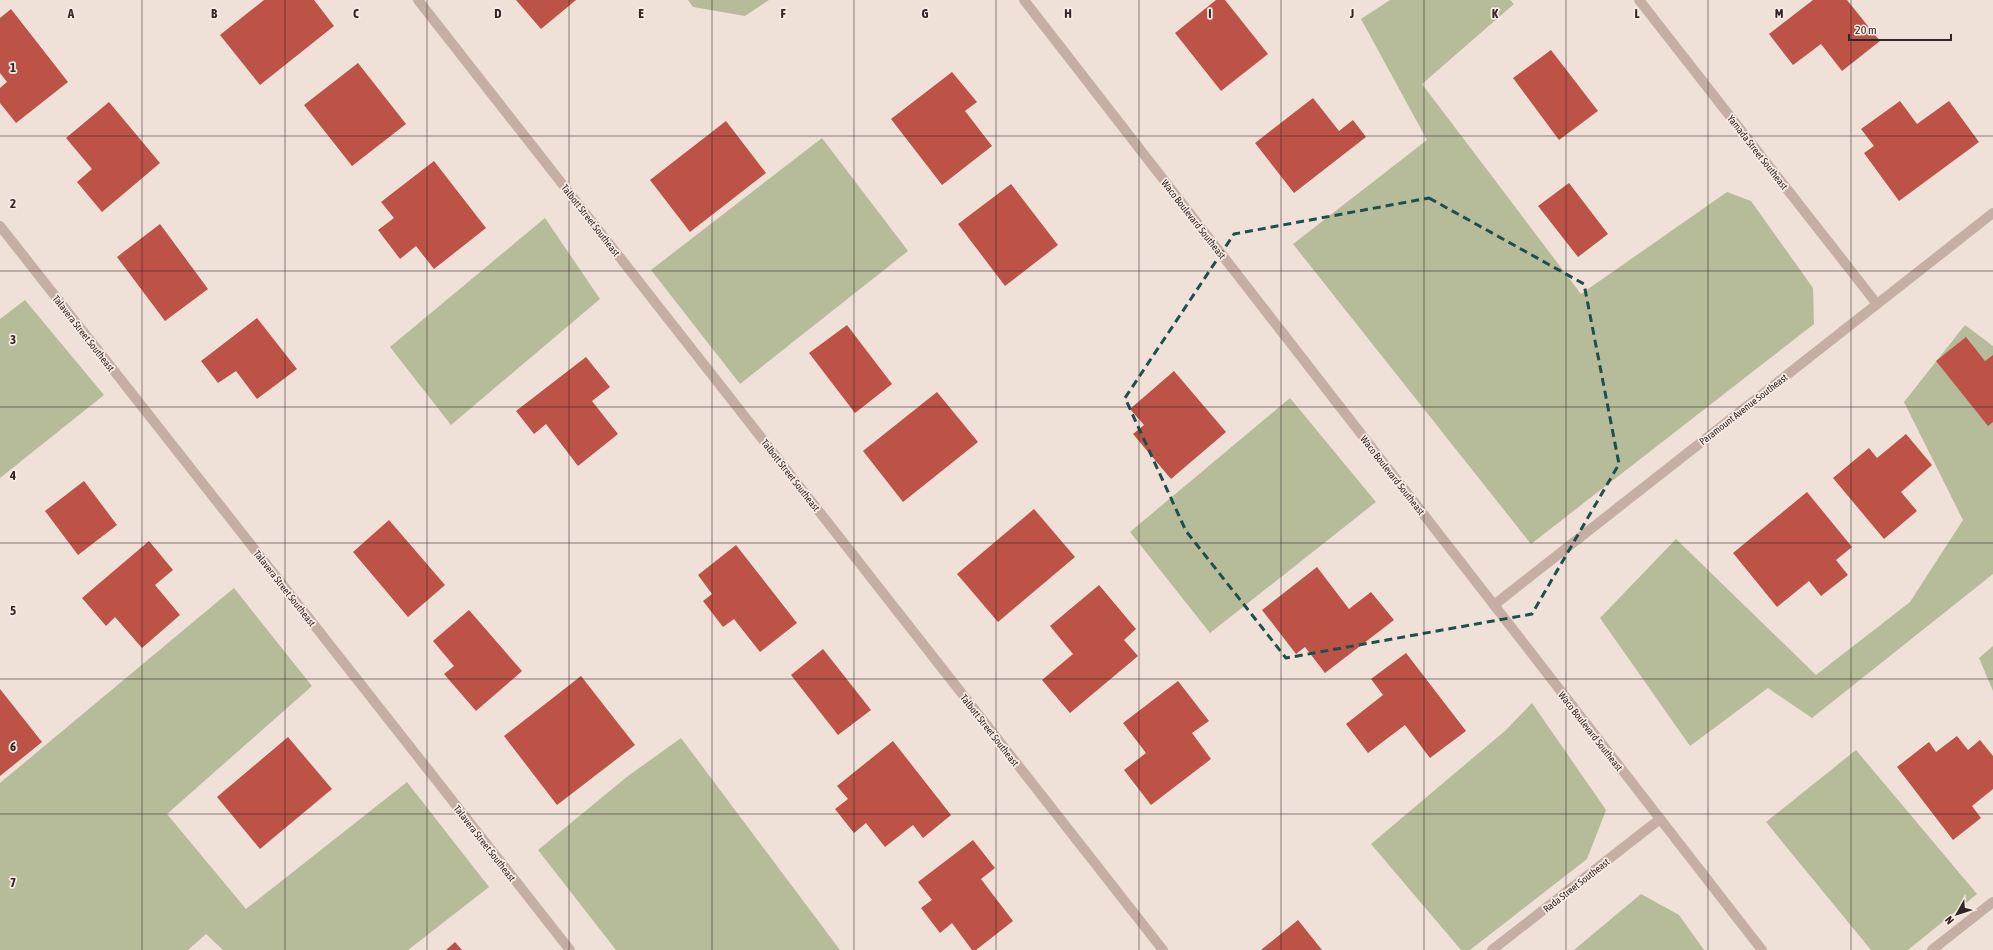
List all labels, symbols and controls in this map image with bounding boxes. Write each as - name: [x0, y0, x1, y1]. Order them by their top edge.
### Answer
- text: A: [67, 6, 75, 21]
- text: B: [211, 6, 218, 21]
- text: C: [353, 6, 359, 21]
- text: D: [494, 6, 502, 21]
- text: E: [638, 6, 644, 21]
- text: F: [780, 6, 786, 21]
- text: G: [922, 6, 929, 21]
- text: H: [1064, 6, 1072, 21]
- text: I: [1208, 6, 1212, 21]
- text: J: [1349, 6, 1354, 21]
- text: K: [1492, 6, 1499, 21]
- text: L: [1634, 6, 1640, 21]
- text: M: [1775, 6, 1784, 21]
- scale bar: [1849, 16, 1951, 42]
- text: 20 m: [1855, 23, 1877, 37]
- text: 1: [10, 60, 16, 75]
- street label: Yamada Street Southeast: [1725, 113, 1790, 192]
- street label: Waco Boulevard Southeast: [1159, 178, 1228, 261]
- street label: Talbott Street Southeast: [559, 182, 622, 258]
- text: 2: [10, 196, 16, 211]
- street label: Talavera Street Southeast: [51, 293, 117, 374]
- text: 3: [10, 332, 16, 347]
- street label: Paramount Avenue Southeast: [1697, 372, 1790, 447]
- street label: Waco Boulevard Southeast: [1358, 434, 1427, 517]
- street label: Talbott Street Southeast: [759, 437, 822, 513]
- text: 4: [9, 468, 16, 483]
- street label: Talavera Street Southeast: [252, 548, 318, 629]
- text: 5: [10, 603, 16, 618]
- street label: Waco Boulevard Southeast: [1556, 690, 1625, 773]
- street label: Talbott Street Southeast: [958, 692, 1021, 768]
- text: 6: [10, 739, 16, 754]
- street label: Talavera Street Southeast: [452, 803, 518, 884]
- street label: Rada Street Southeast: [1541, 856, 1612, 915]
- text: 7: [10, 875, 16, 890]
- north arrow: [1937, 894, 1977, 934]
- text: N: [1943, 914, 1956, 927]

